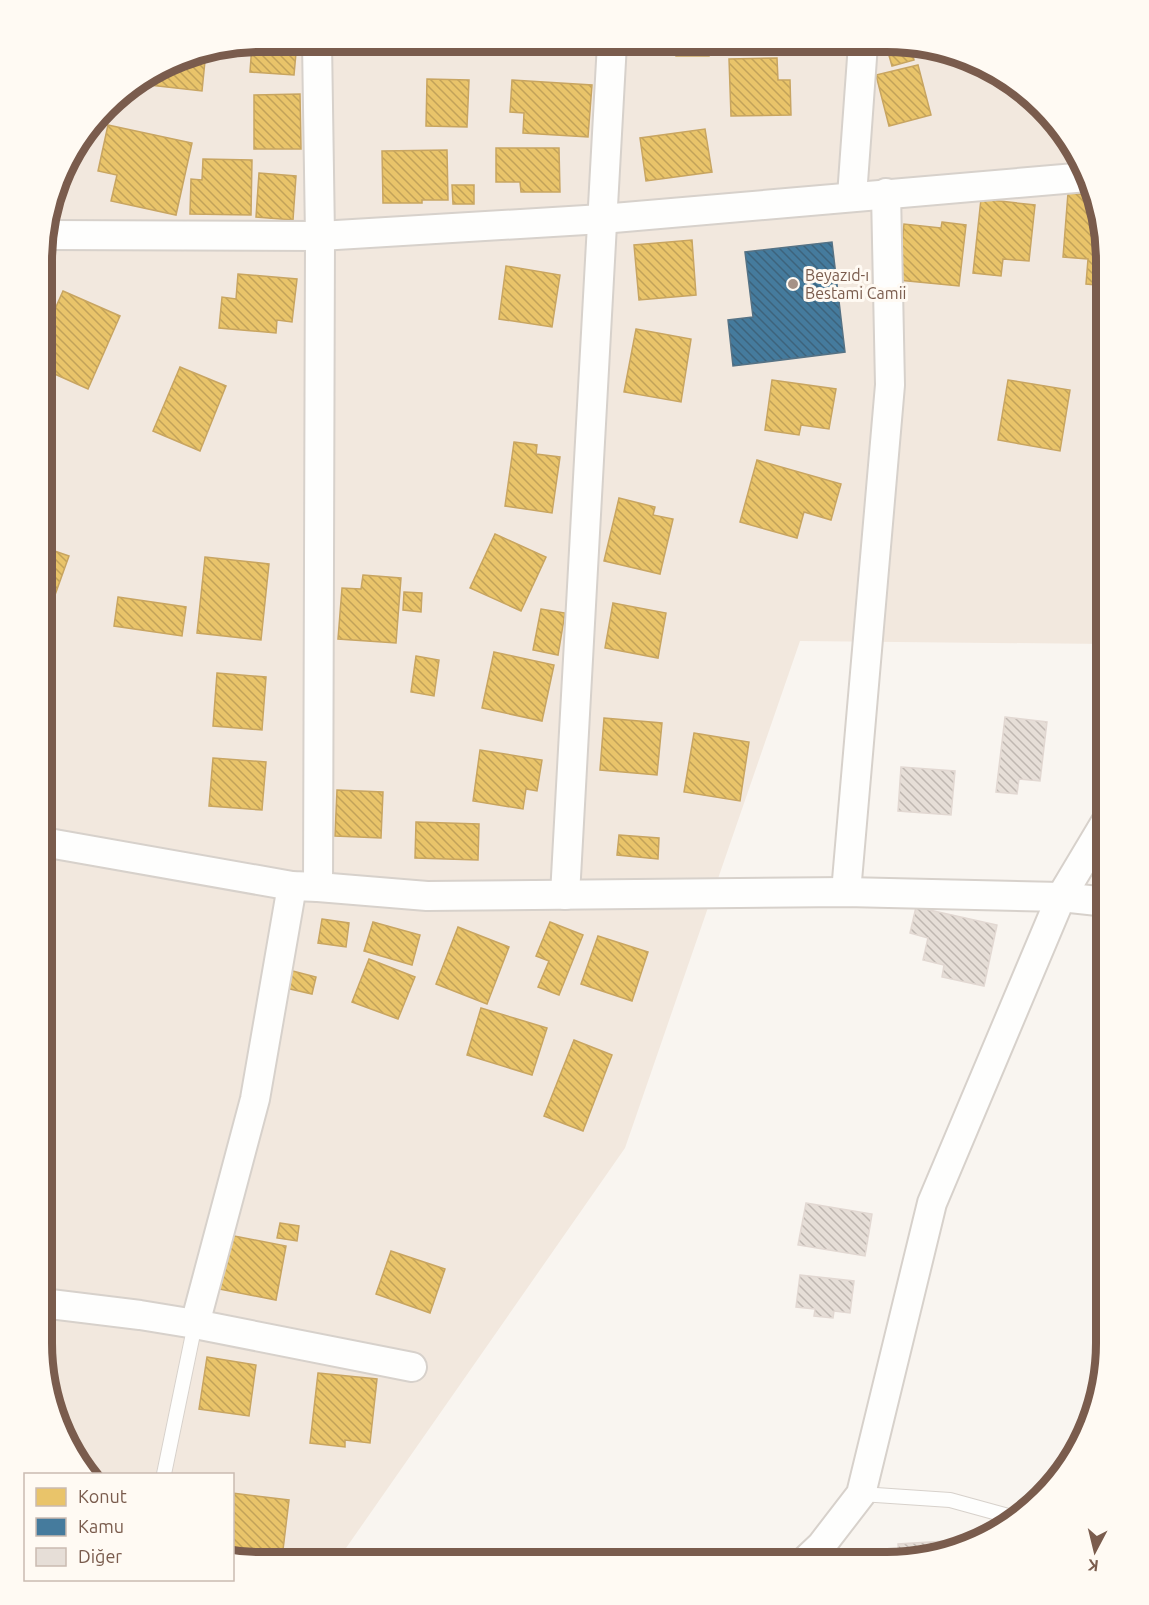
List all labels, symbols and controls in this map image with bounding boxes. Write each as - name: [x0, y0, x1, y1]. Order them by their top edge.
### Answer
- place label: Beyazıd-ı Bestami Camii: [805, 266, 906, 302]
- marker: Beyazıd-ı Bestami Camii: [786, 277, 800, 291]
- legend: [24, 1473, 234, 1581]
- text: Konut: [78, 1486, 127, 1506]
- text: Kamu: [78, 1516, 124, 1536]
- north arrow: [1065, 1521, 1125, 1581]
- text: Diğer: [78, 1546, 122, 1566]
- text: K: [1086, 1556, 1100, 1575]

